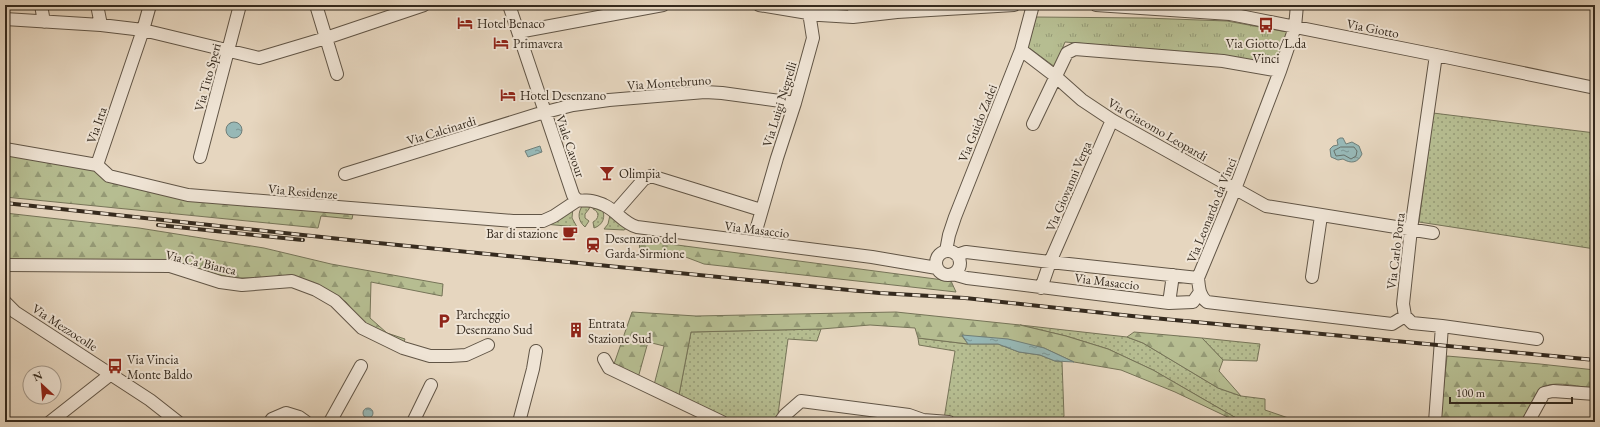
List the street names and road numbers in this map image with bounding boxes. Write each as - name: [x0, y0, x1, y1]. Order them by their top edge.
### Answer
- street label: Via Giotto: [1345, 15, 1401, 42]
- street label: Via Tito Speri: [190, 41, 225, 113]
- street label: Via Luigi Negrelli: [758, 59, 801, 149]
- street label: Via Montebruno: [626, 71, 712, 94]
- street label: Via Guido Zadei: [954, 82, 1001, 165]
- street label: Via Giacomo Leopardi: [1105, 94, 1211, 165]
- street label: Via Irta: [82, 104, 111, 146]
- street label: Via Calcinardi: [404, 112, 478, 149]
- street label: Viale Cavour: [552, 113, 589, 180]
- street label: Via Giovanni Verga: [1042, 138, 1095, 234]
- street label: Via Leonardo da Vinci: [1183, 155, 1240, 265]
- street label: Via Residenze: [268, 180, 338, 203]
- street label: Via Carlo Porta: [1382, 211, 1409, 290]
- street label: Via Masaccio: [723, 217, 790, 242]
- street label: Via Ca' Bianca: [164, 246, 239, 279]
- street label: Via Masaccio: [1073, 269, 1140, 294]
- street label: Via Mezzocolle: [29, 300, 101, 355]

